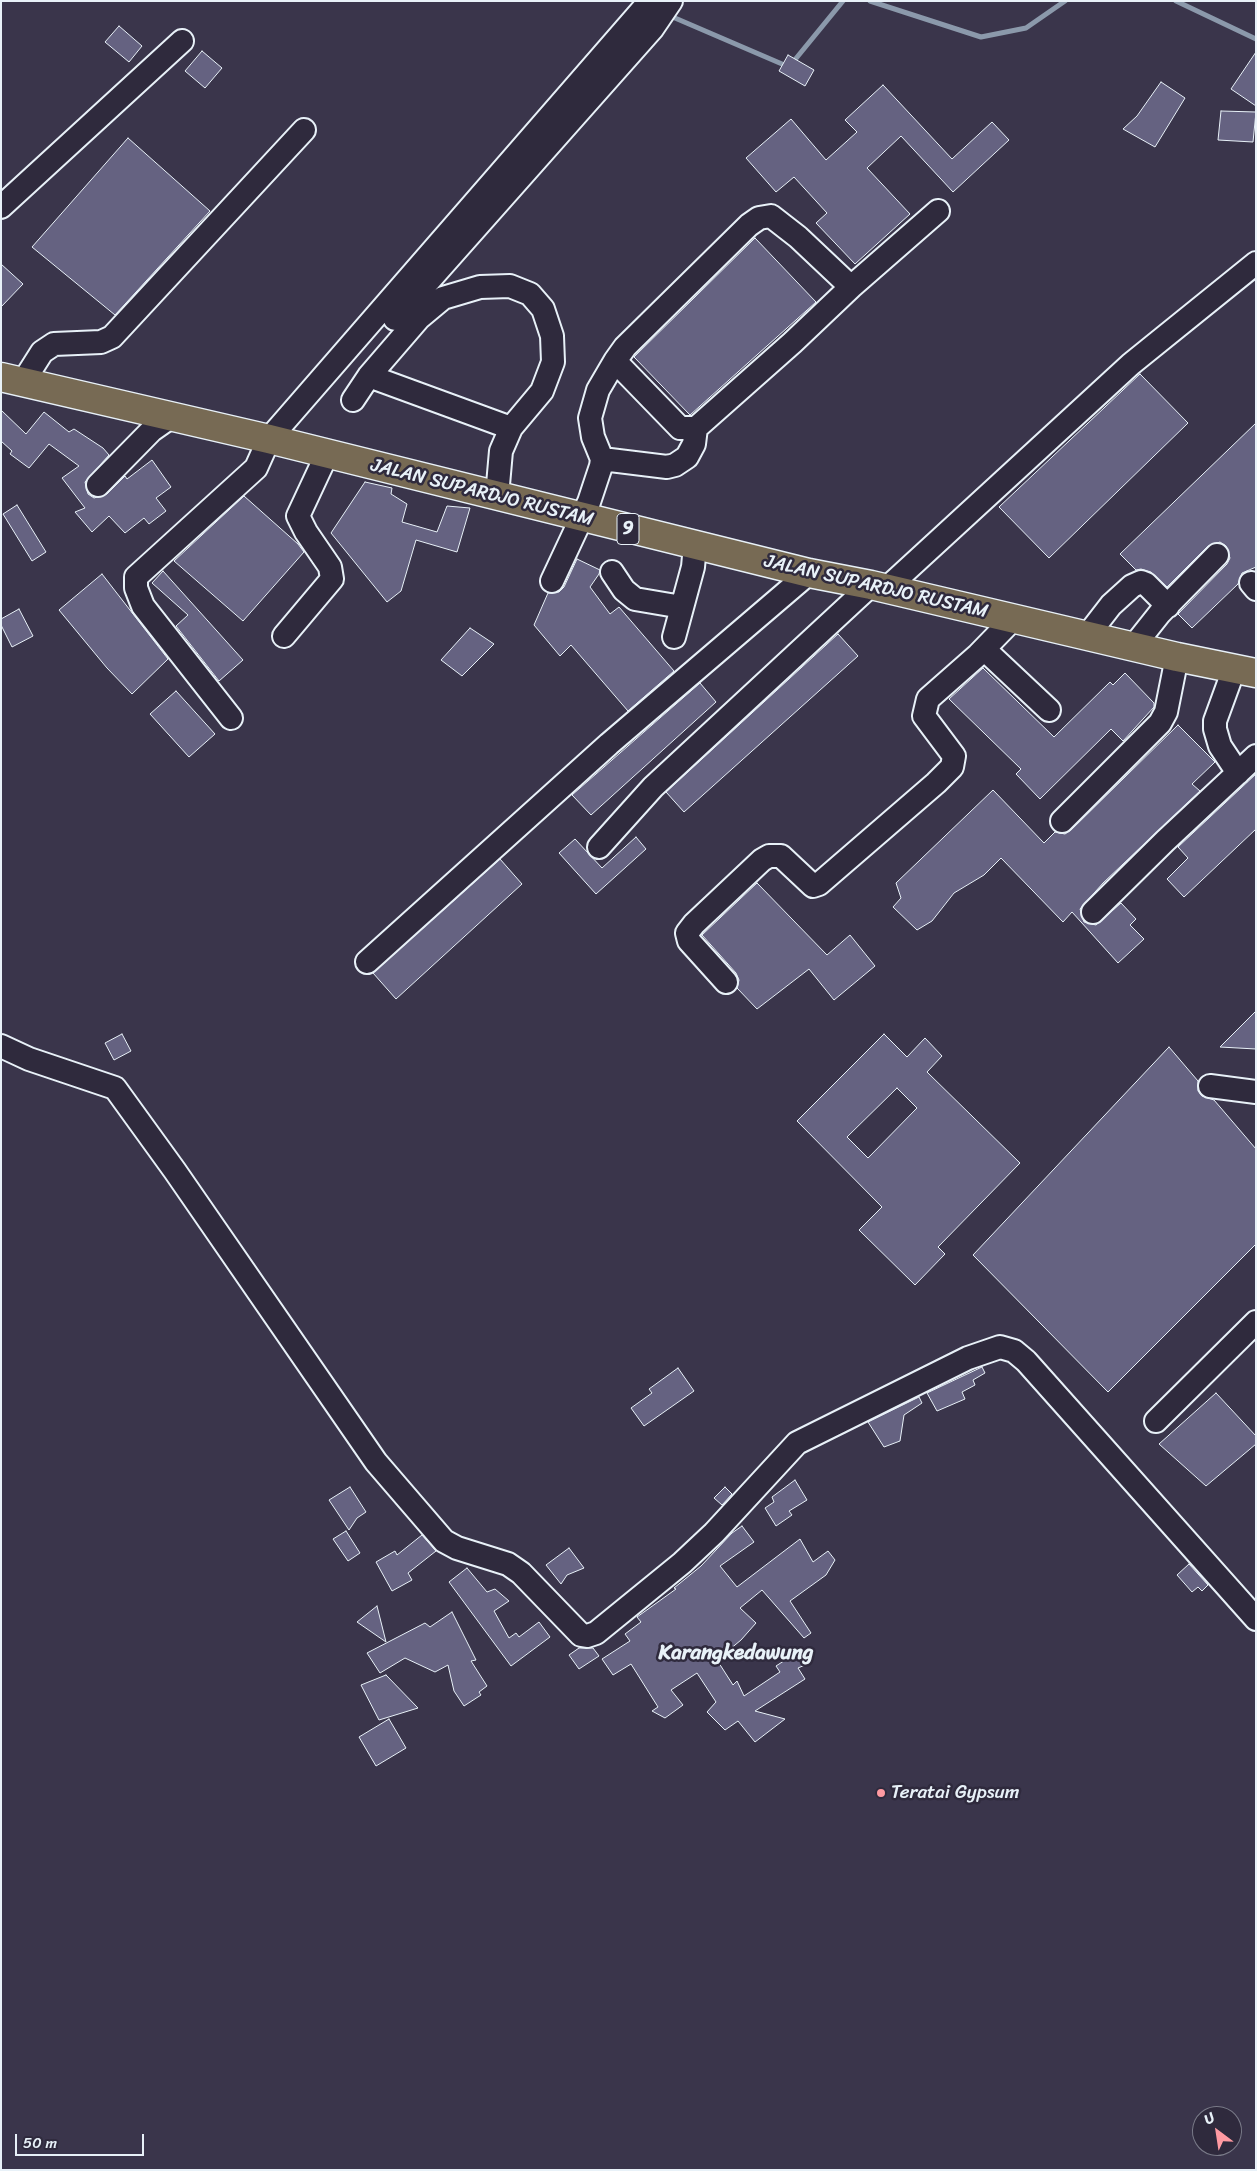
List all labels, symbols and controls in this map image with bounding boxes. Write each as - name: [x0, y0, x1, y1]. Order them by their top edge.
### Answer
- street label: JALAN SUPARDJO RUSTAM: [368, 454, 596, 532]
- road number: 9: [617, 514, 639, 544]
- street label: JALAN SUPARDJO RUSTAM: [762, 550, 990, 624]
- district label: Karangkedawung: [659, 1641, 813, 1667]
- place label: Teratai Gypsum: [891, 1782, 1019, 1804]
- marker: Teratai Gypsum: [875, 1787, 887, 1799]
- text: U: [1199, 2105, 1220, 2132]
- north arrow: [1192, 2106, 1242, 2156]
- scale bar: [18, 2124, 146, 2156]
- text: 50 m: [23, 2130, 57, 2156]

